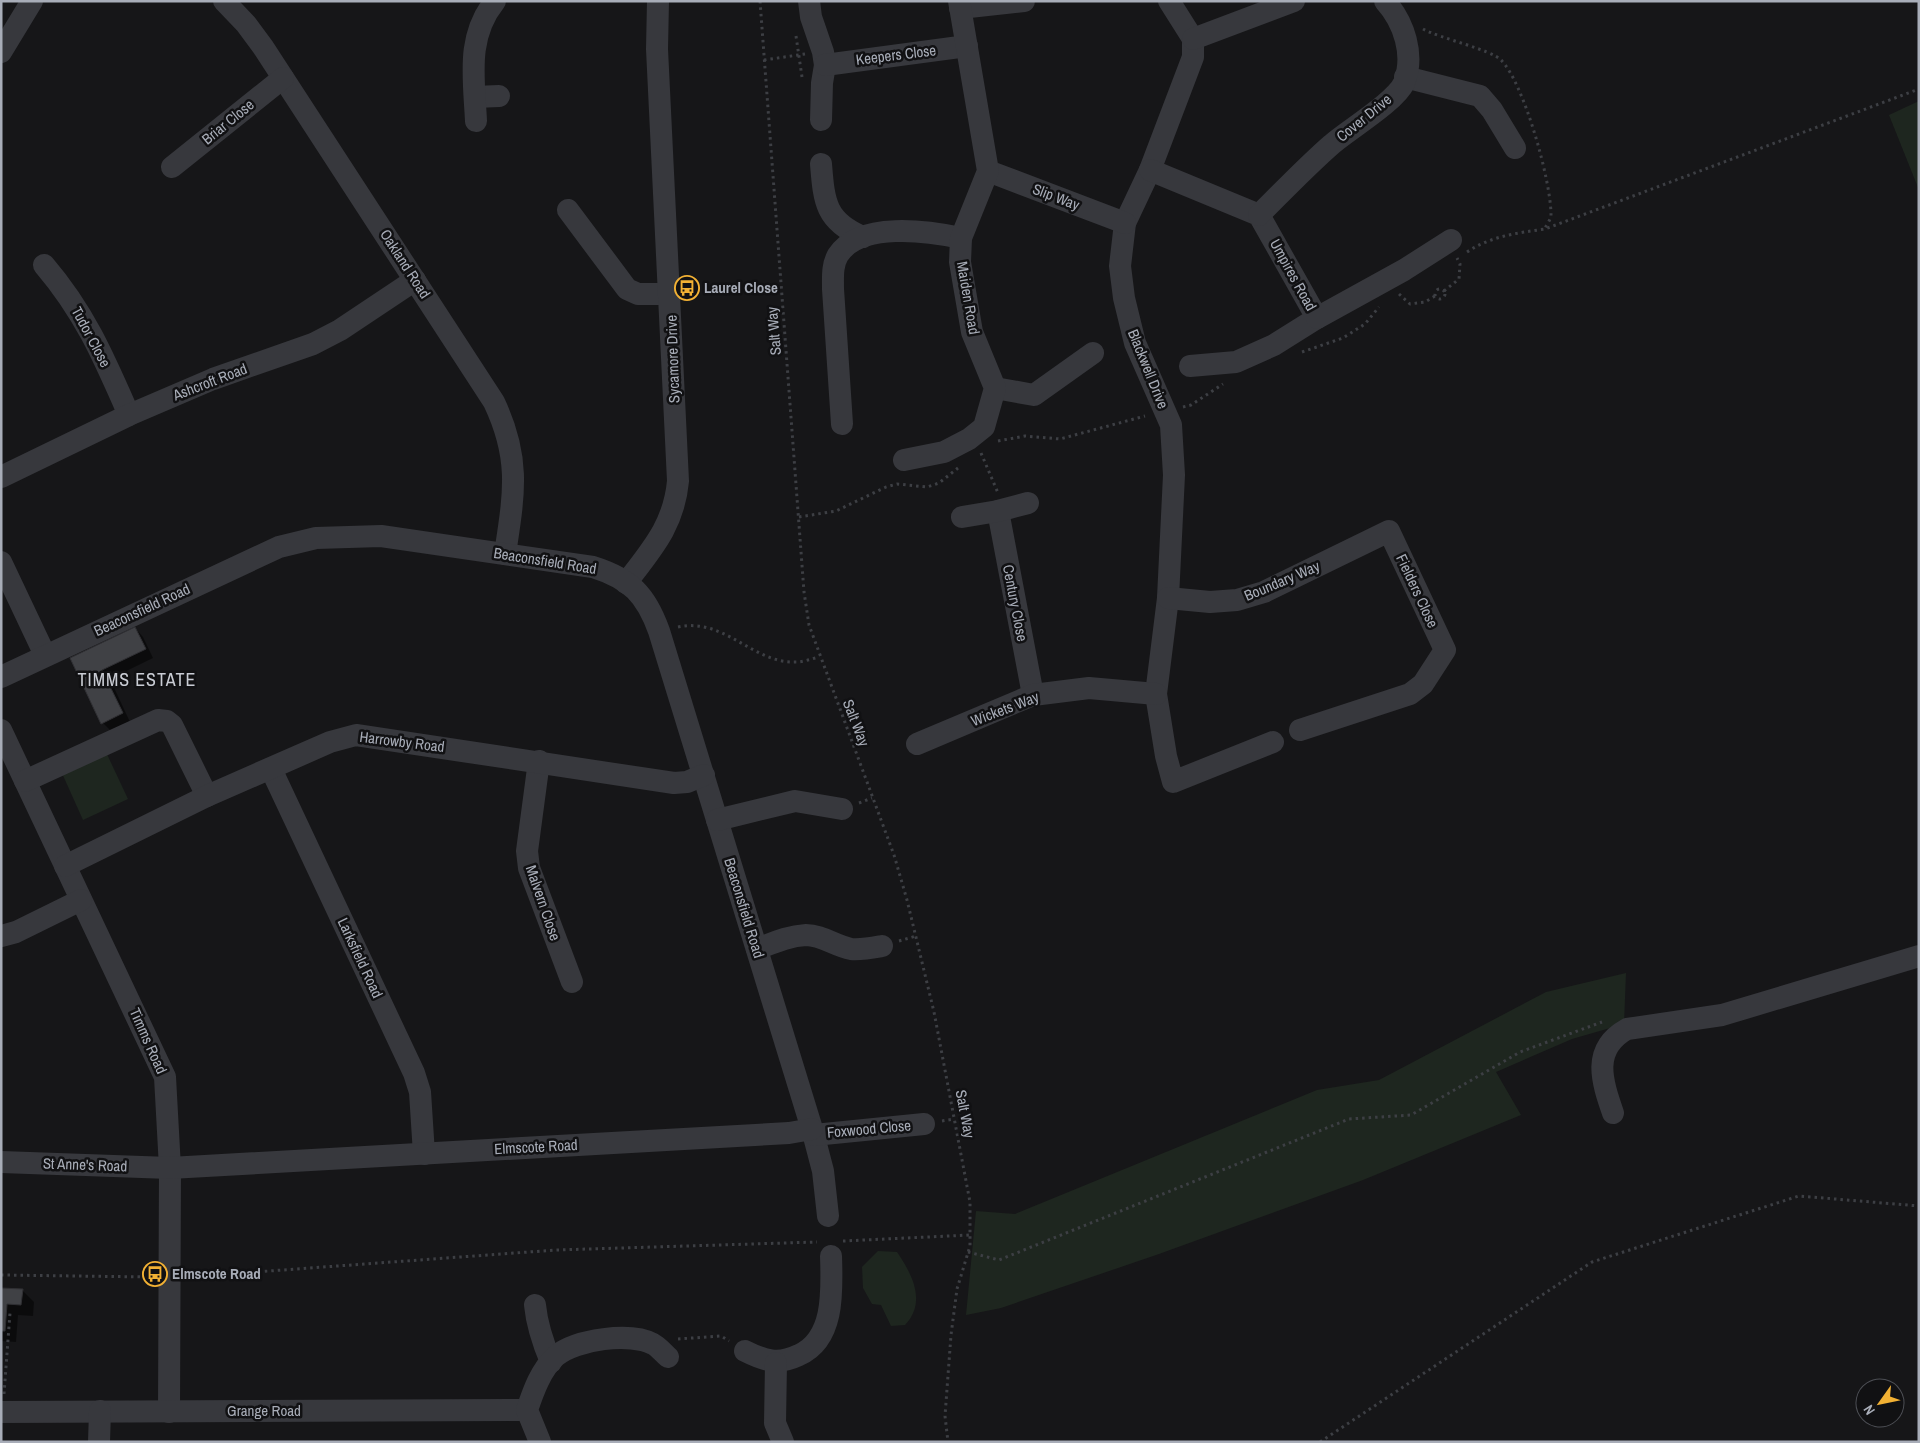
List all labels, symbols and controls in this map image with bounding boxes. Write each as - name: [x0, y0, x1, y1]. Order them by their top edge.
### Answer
- street label: Keepers Close: [855, 39, 937, 70]
- street label: Cover Drive: [1332, 89, 1396, 146]
- street label: Briar Close: [197, 94, 258, 149]
- street label: Slip Way: [1030, 178, 1083, 215]
- street label: Oakland Road: [375, 225, 436, 302]
- street label: Umpires Road: [1265, 235, 1322, 315]
- street label: Maiden Road: [952, 260, 985, 336]
- bus stop icon: Laurel Close: [674, 275, 700, 301]
- place label: Laurel Close: [704, 277, 778, 298]
- street label: Tudor Close: [67, 303, 116, 371]
- street label: Salt Way: [761, 305, 786, 356]
- street label: Sycamore Drive: [660, 314, 685, 403]
- street label: Blackwell Drive: [1123, 326, 1174, 412]
- street label: Ashcroft Road: [169, 358, 250, 406]
- street label: Beaconsfield Road: [492, 542, 598, 579]
- street label: Fielders Close: [1391, 550, 1444, 631]
- street label: Boundary Way: [1241, 555, 1324, 606]
- street label: Century Close: [998, 563, 1033, 643]
- street label: Beaconsfield Road: [90, 578, 193, 641]
- district label: TIMMS ESTATE: [78, 667, 196, 692]
- street label: Wickets Way: [968, 686, 1043, 731]
- street label: Salt Way: [838, 696, 875, 750]
- street label: Harrowby Road: [358, 726, 446, 757]
- street label: Beaconsfield Road: [719, 855, 770, 961]
- street label: Malvern Close: [521, 862, 566, 944]
- street label: Larksfield Road: [333, 914, 388, 1001]
- street label: Timms Road: [125, 1004, 172, 1077]
- street label: Salt Way: [951, 1088, 981, 1141]
- street label: Foxwood Close: [826, 1114, 912, 1143]
- street label: Elmscote Road: [494, 1134, 578, 1159]
- street label: St Anne's Road: [42, 1153, 128, 1176]
- bus stop icon: Elmscote Road: [142, 1261, 168, 1287]
- place label: Elmscote Road: [172, 1263, 261, 1284]
- north arrow: [1855, 1378, 1905, 1428]
- street label: Grange Road: [227, 1400, 301, 1421]
- text: N: [1859, 1402, 1879, 1418]

